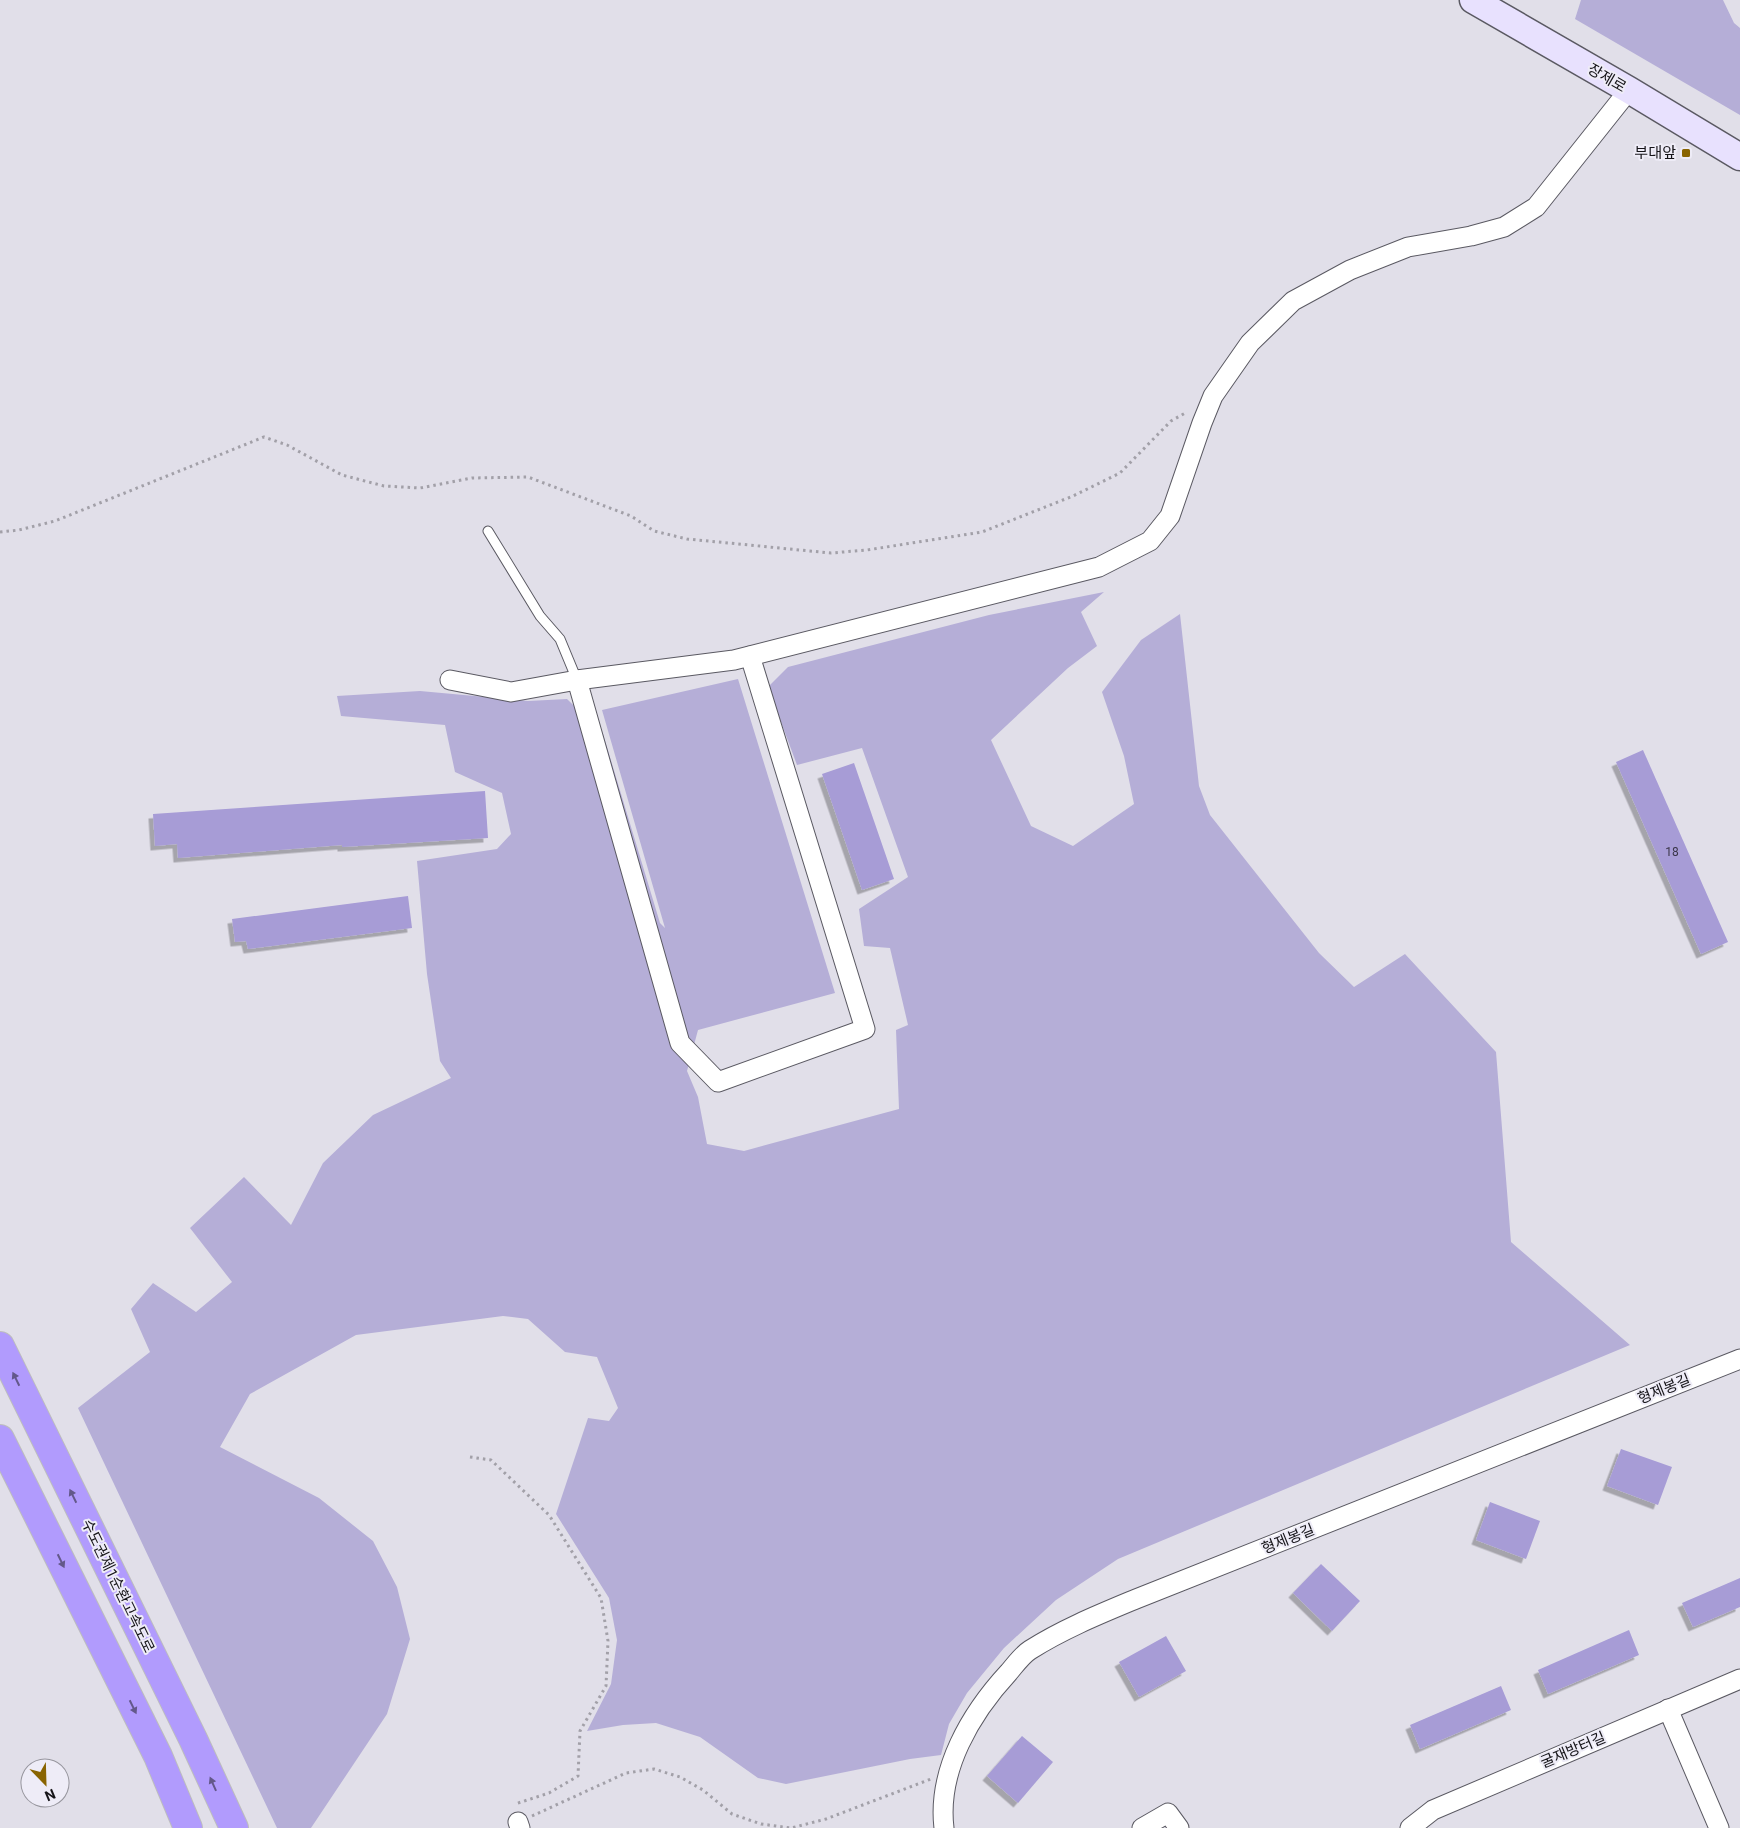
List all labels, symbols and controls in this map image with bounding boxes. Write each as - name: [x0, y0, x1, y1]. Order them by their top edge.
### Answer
- street label: 장제로: [1585, 60, 1629, 96]
- place label: 부대앞: [1635, 144, 1676, 162]
- marker: 부대앞: [1680, 147, 1692, 159]
- house number: 18: [1665, 845, 1679, 859]
- street label: 형제봉길: [1635, 1370, 1693, 1408]
- one-way arrow: [11, 1372, 19, 1386]
- one-way arrow: [69, 1489, 77, 1503]
- street label: 수도권제1순환고속도로: [78, 1516, 158, 1656]
- street label: 형제봉길: [1259, 1520, 1317, 1558]
- one-way arrow: [57, 1554, 65, 1568]
- one-way arrow: [129, 1700, 137, 1714]
- street label: 굴재방터길: [1538, 1728, 1608, 1772]
- north arrow: [20, 1758, 70, 1808]
- one-way arrow: [209, 1777, 217, 1791]
- text: N: [42, 1786, 58, 1804]

